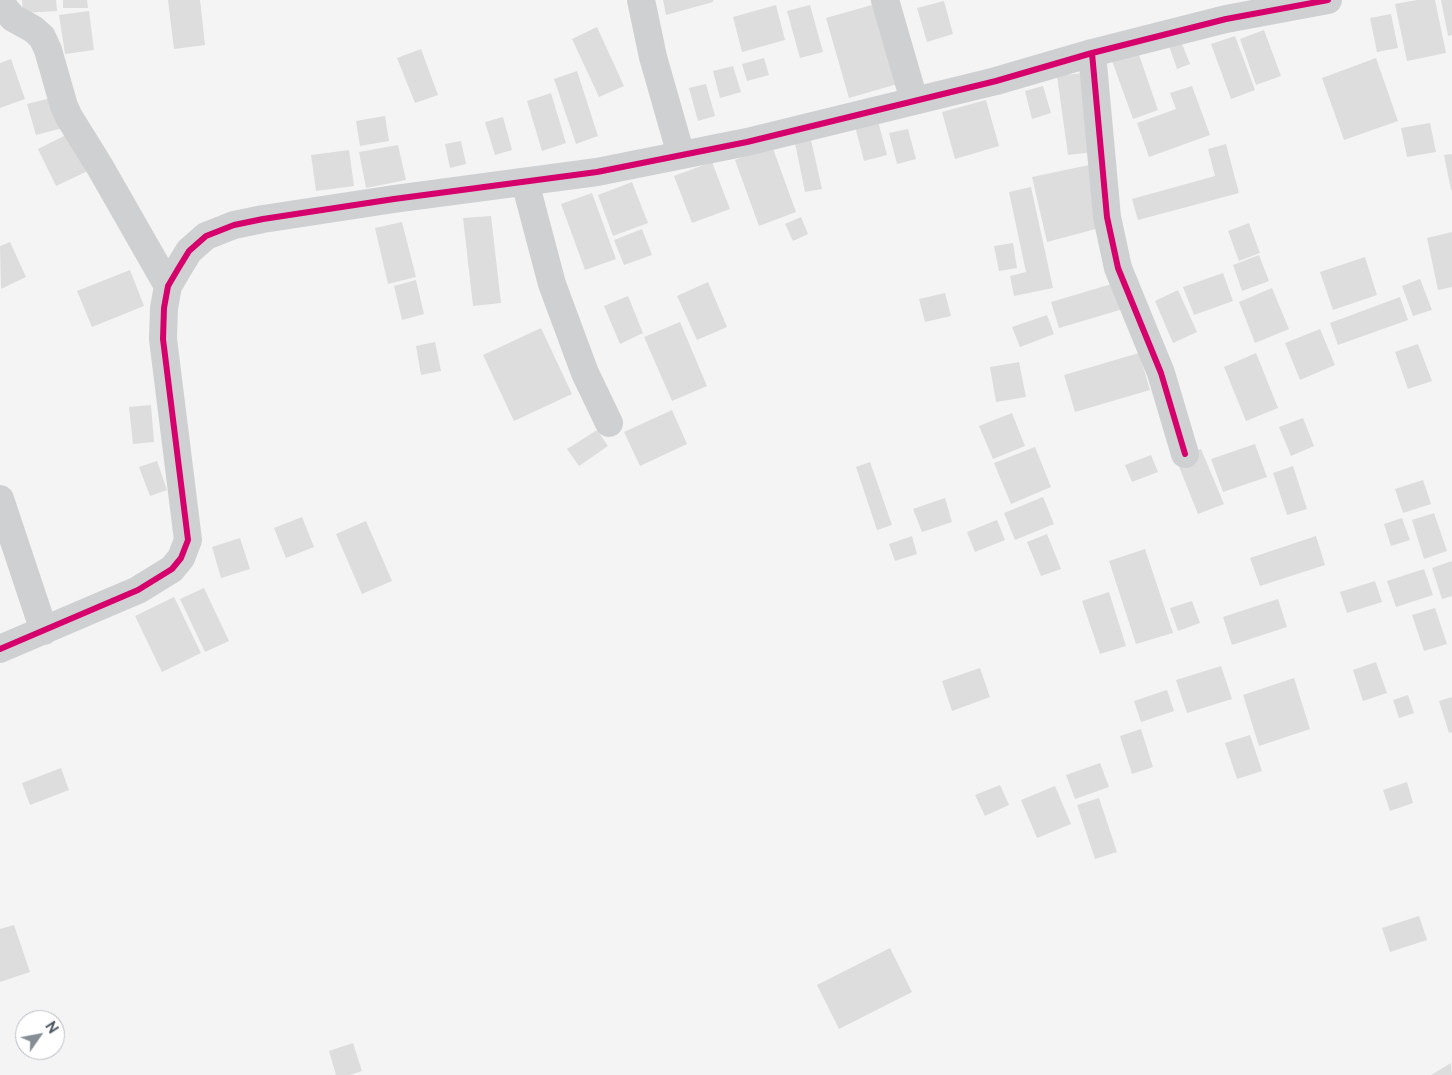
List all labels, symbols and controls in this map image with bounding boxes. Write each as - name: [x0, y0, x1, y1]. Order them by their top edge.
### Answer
- north arrow: [15, 1010, 65, 1060]
- text: N: [42, 1019, 61, 1036]

